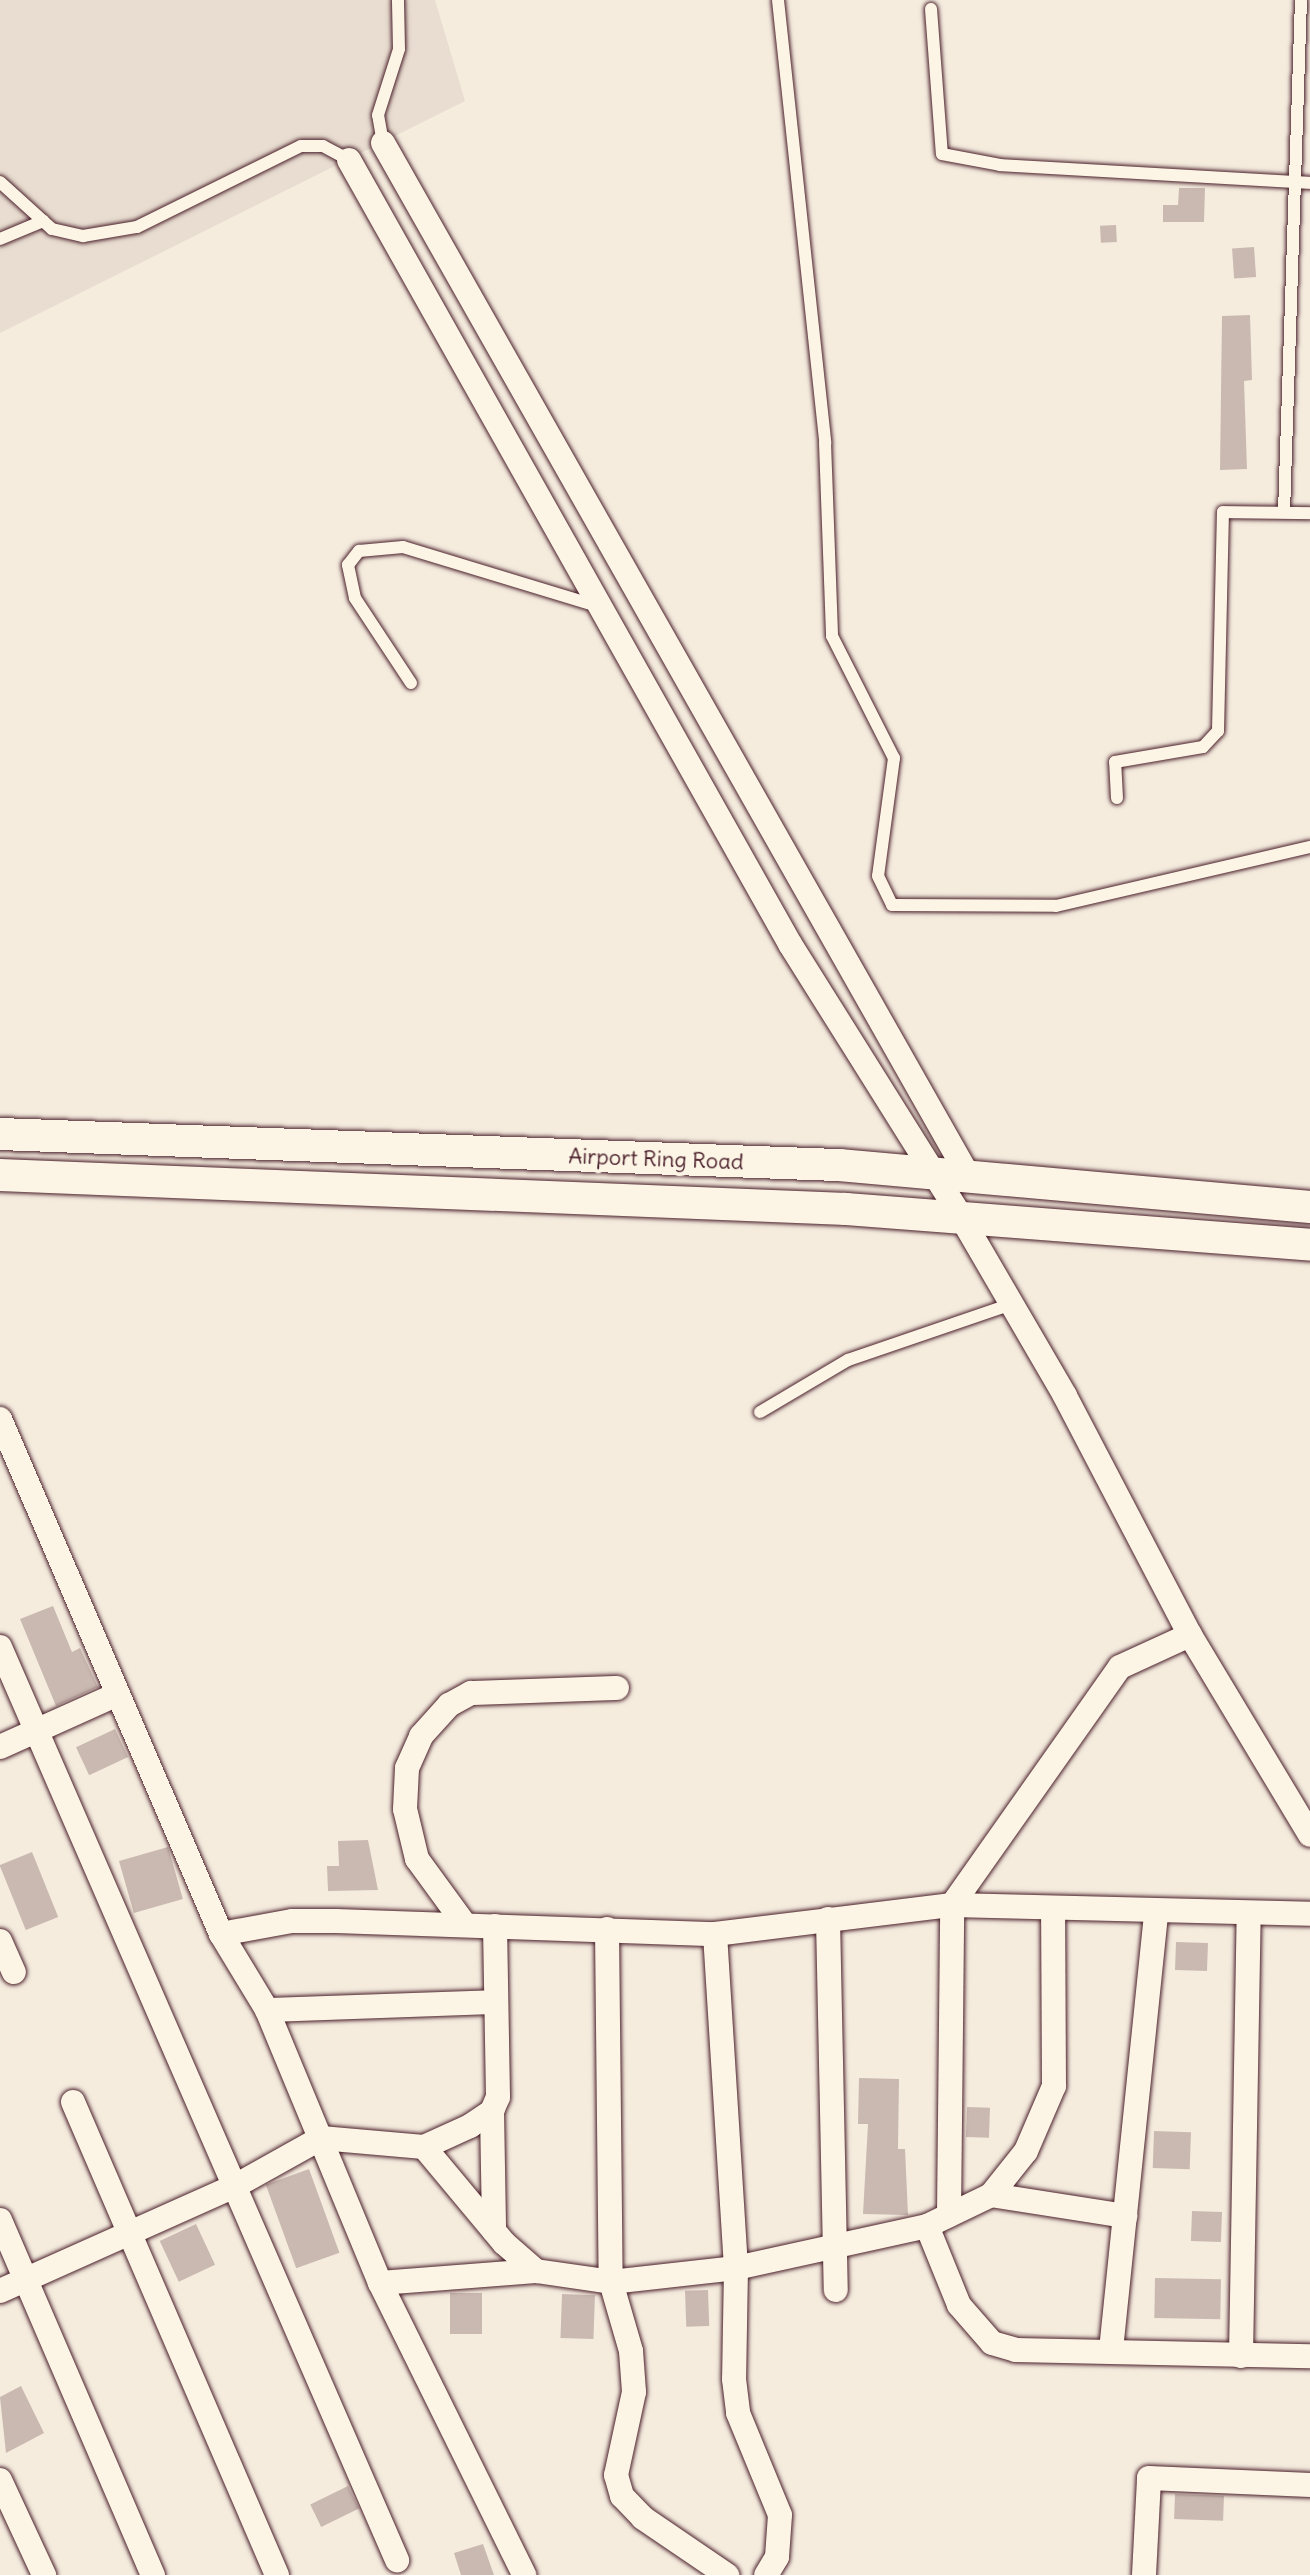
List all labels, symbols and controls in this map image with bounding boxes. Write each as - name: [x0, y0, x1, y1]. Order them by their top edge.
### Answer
- street label: Airport Ring Road: [568, 1143, 744, 1175]

